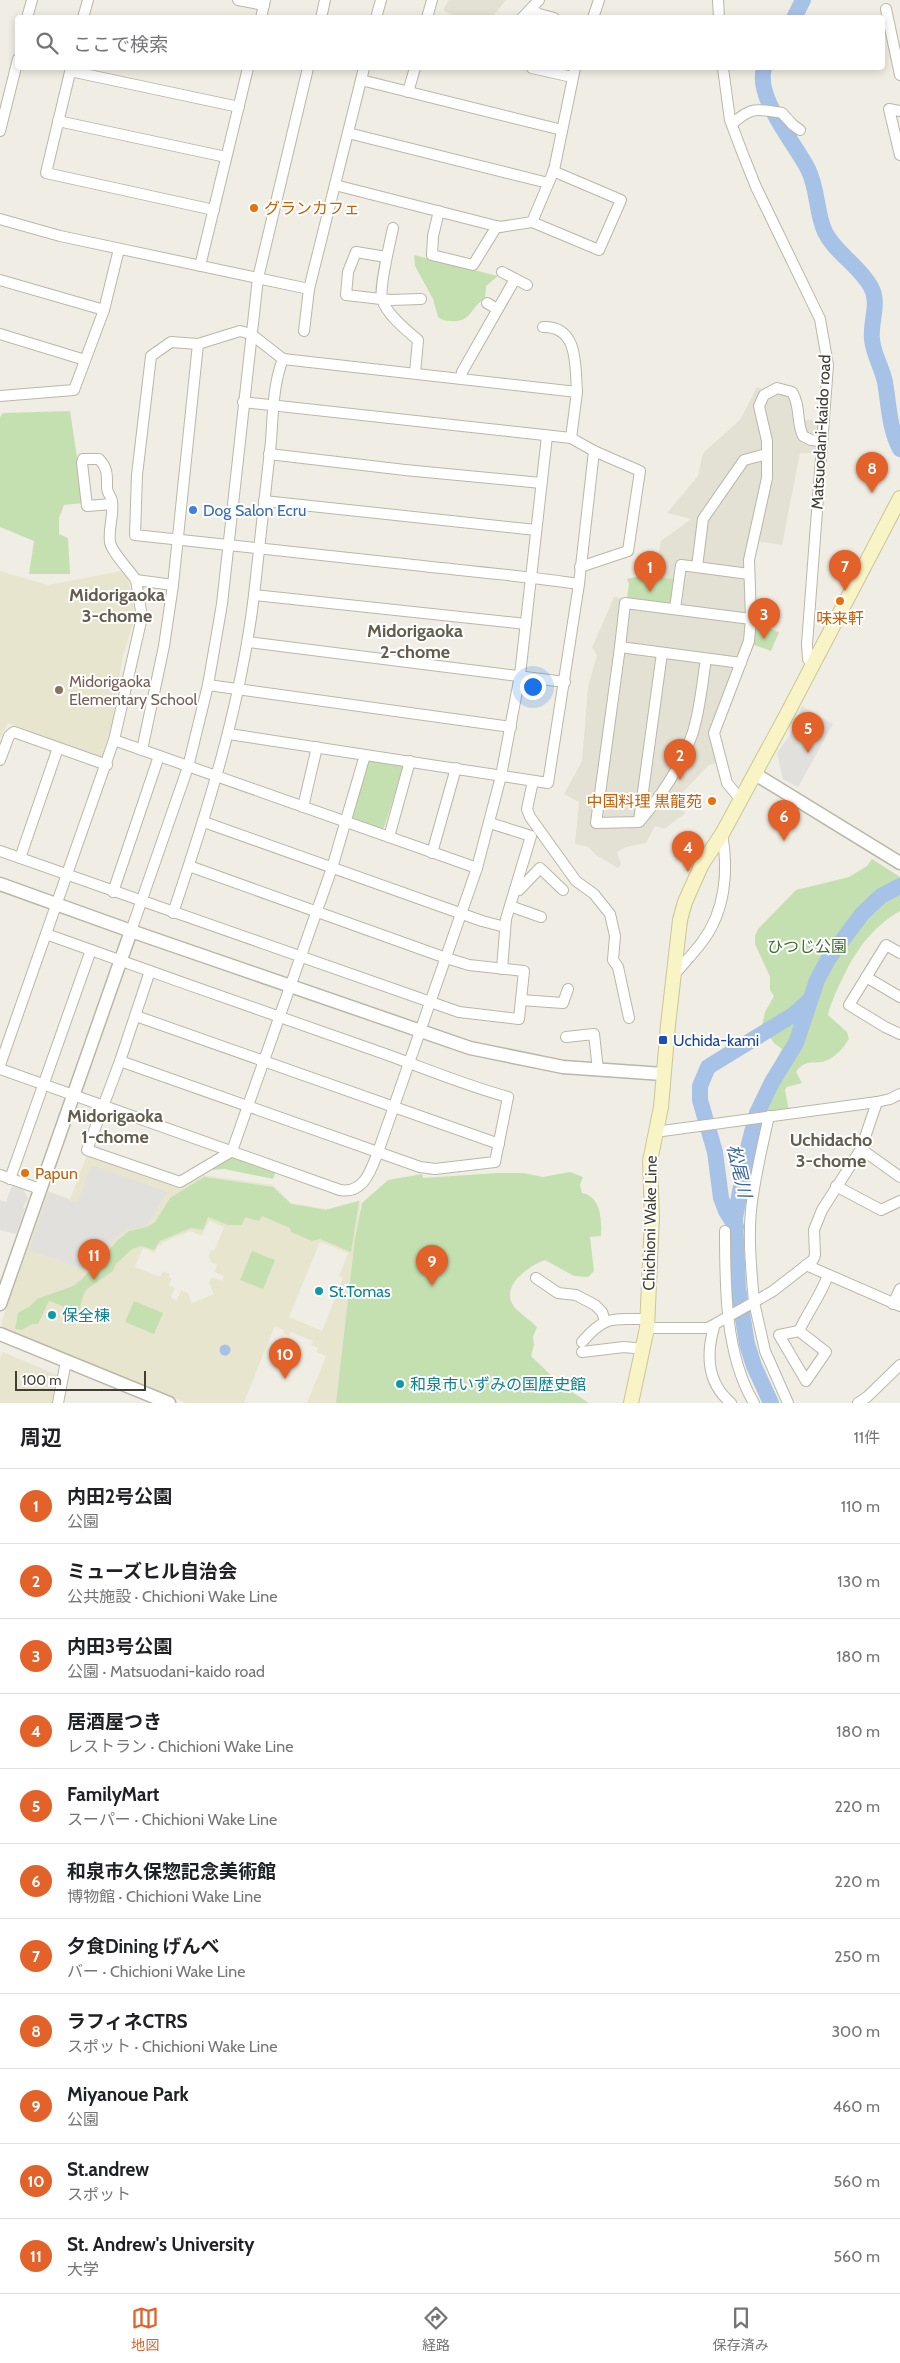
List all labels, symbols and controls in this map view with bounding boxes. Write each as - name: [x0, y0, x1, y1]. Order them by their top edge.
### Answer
- search box: [15, 15, 885, 70]
- icon: search: [33, 29, 61, 57]
- text: ここで検索: [73, 33, 168, 56]
- place label: グランカフェ: [264, 199, 360, 218]
- marker: グランカフェ: [248, 202, 260, 214]
- street label: Matsuodani-kaido road: [807, 354, 835, 510]
- pin: 8: [856, 452, 888, 493]
- place label: Dog Salon Ecru: [203, 501, 306, 520]
- marker: Dog Salon Ecru: [187, 504, 199, 516]
- pin: 7: [829, 550, 861, 591]
- pin: 1: [634, 551, 666, 592]
- district label: Midorigaoka 3-chome: [69, 584, 165, 627]
- marker: 味来軒: [834, 595, 846, 607]
- pin: 3: [748, 598, 780, 639]
- place label: 味来軒: [816, 609, 864, 628]
- district label: Midorigaoka 2-chome: [367, 620, 463, 663]
- place label: Midorigaoka Elementary School: [69, 672, 197, 709]
- your location: [520, 674, 546, 700]
- marker: Midorigaoka Elementary School: [53, 684, 65, 696]
- pin: 5: [792, 712, 824, 753]
- pin: 2: [664, 739, 696, 780]
- place label: 中国料理 黒龍苑: [586, 792, 702, 811]
- marker: 中国料理 黒龍苑: [706, 795, 718, 807]
- pin: 6: [768, 800, 800, 841]
- pin: 4: [672, 831, 704, 872]
- park label: ひつじ公園: [767, 937, 847, 956]
- place label: Uchida-kami: [673, 1031, 759, 1050]
- marker: Uchida-kami: [657, 1034, 669, 1046]
- district label: Midorigaoka 1-chome: [67, 1105, 163, 1148]
- district label: Uchidacho 3-chome: [790, 1129, 872, 1172]
- water label: 松尾川: [722, 1142, 756, 1202]
- street label: Chichioni Wake Line: [639, 1155, 661, 1291]
- place label: Papun: [35, 1164, 78, 1183]
- marker: Papun: [19, 1167, 31, 1179]
- pin: 11: [78, 1239, 110, 1280]
- pin: 9: [416, 1245, 448, 1286]
- place label: St.Tomas: [329, 1282, 391, 1301]
- marker: St.Tomas: [313, 1285, 325, 1297]
- place label: 保全棟: [62, 1306, 110, 1325]
- marker: 保全棟: [46, 1309, 58, 1321]
- pin: 10: [269, 1338, 301, 1379]
- scale bar: [15, 1368, 146, 1391]
- text: 100 m: [22, 1371, 62, 1389]
- place label: 和泉市いずみの国歴史館: [410, 1375, 586, 1394]
- marker: 和泉市いずみの国歴史館: [394, 1378, 406, 1390]
- text: 周辺: [20, 1425, 62, 1450]
- text: 11件: [854, 1428, 880, 1447]
- text: 内田2号公園: [67, 1485, 172, 1508]
- text: 1: [33, 1497, 39, 1516]
- text: 110 m: [841, 1497, 880, 1516]
- text: 公園: [67, 1512, 99, 1531]
- text: ミューズヒル自治会: [67, 1560, 237, 1583]
- text: 2: [32, 1572, 40, 1591]
- text: 130 m: [837, 1572, 880, 1591]
- text: 公共施設 · Chichioni Wake Line: [67, 1587, 277, 1606]
- text: 内田3号公園: [67, 1635, 172, 1658]
- text: 3: [32, 1647, 40, 1666]
- text: 180 m: [836, 1647, 880, 1666]
- text: 公園 · Matsuodani-kaido road: [67, 1662, 265, 1681]
- text: 居酒屋つき: [67, 1710, 162, 1733]
- text: 4: [31, 1722, 41, 1741]
- text: 180 m: [836, 1722, 880, 1741]
- text: レストラン · Chichioni Wake Line: [67, 1737, 293, 1756]
- text: FamilyMart: [67, 1783, 159, 1806]
- text: 5: [32, 1797, 40, 1816]
- text: 220 m: [834, 1797, 880, 1816]
- text: スーパー · Chichioni Wake Line: [67, 1810, 277, 1829]
- text: 和泉市久保惣記念美術館: [67, 1860, 276, 1883]
- text: 6: [32, 1872, 41, 1891]
- text: 220 m: [834, 1872, 880, 1891]
- text: 博物館 · Chichioni Wake Line: [67, 1887, 261, 1906]
- text: 夕食Dining げんべ: [67, 1935, 219, 1958]
- text: 7: [32, 1947, 40, 1966]
- text: 250 m: [834, 1947, 880, 1966]
- text: バー · Chichioni Wake Line: [67, 1962, 245, 1981]
- text: ラフィネCTRS: [67, 2010, 188, 2033]
- text: 8: [31, 2022, 41, 2041]
- text: 300 m: [831, 2022, 880, 2041]
- text: スポット · Chichioni Wake Line: [67, 2037, 277, 2056]
- text: Miyanoue Park: [67, 2083, 189, 2106]
- text: 9: [32, 2097, 41, 2116]
- text: 460 m: [833, 2097, 880, 2116]
- text: 公園: [67, 2110, 99, 2129]
- text: St.andrew: [67, 2158, 149, 2181]
- text: 10: [27, 2172, 45, 2191]
- text: 560 m: [833, 2172, 880, 2191]
- text: スポット: [67, 2185, 131, 2204]
- text: St. Andrew's University: [67, 2233, 254, 2256]
- text: 11: [30, 2247, 42, 2266]
- text: 560 m: [833, 2247, 880, 2266]
- text: 大学: [67, 2260, 99, 2279]
- tab: 地図: [131, 2304, 159, 2354]
- tab: 経路: [422, 2304, 450, 2354]
- tab: 保存済み: [713, 2304, 769, 2354]

